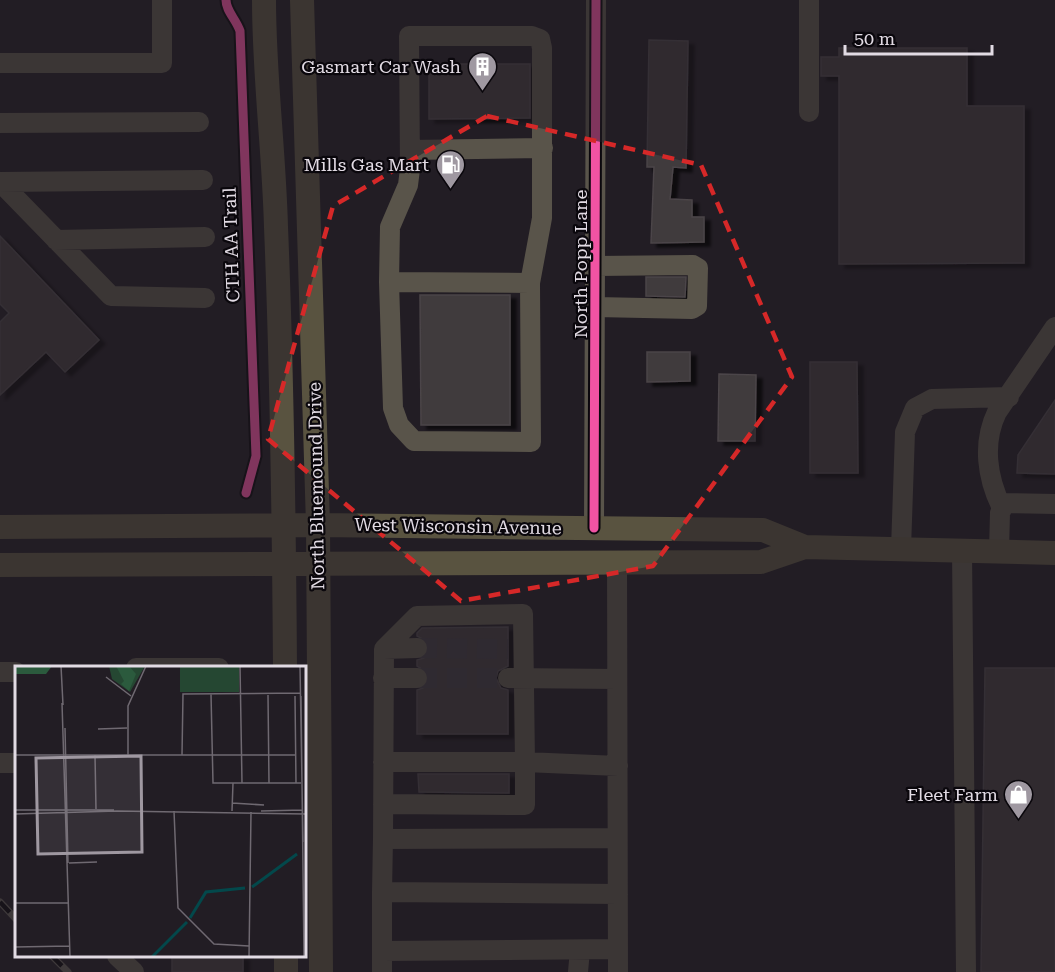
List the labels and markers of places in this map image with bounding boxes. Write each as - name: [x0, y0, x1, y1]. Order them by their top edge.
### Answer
- building icon: Gasmart Car Wash: [466, 50, 498, 92]
- place label: Gasmart Car Wash: [301, 56, 461, 77]
- fuel station icon: Mills Gas Mart: [434, 148, 466, 190]
- place label: Mills Gas Mart: [304, 154, 429, 175]
- shop icon: Fleet Farm: [1003, 778, 1035, 820]
- place label: Fleet Farm: [907, 784, 998, 805]

